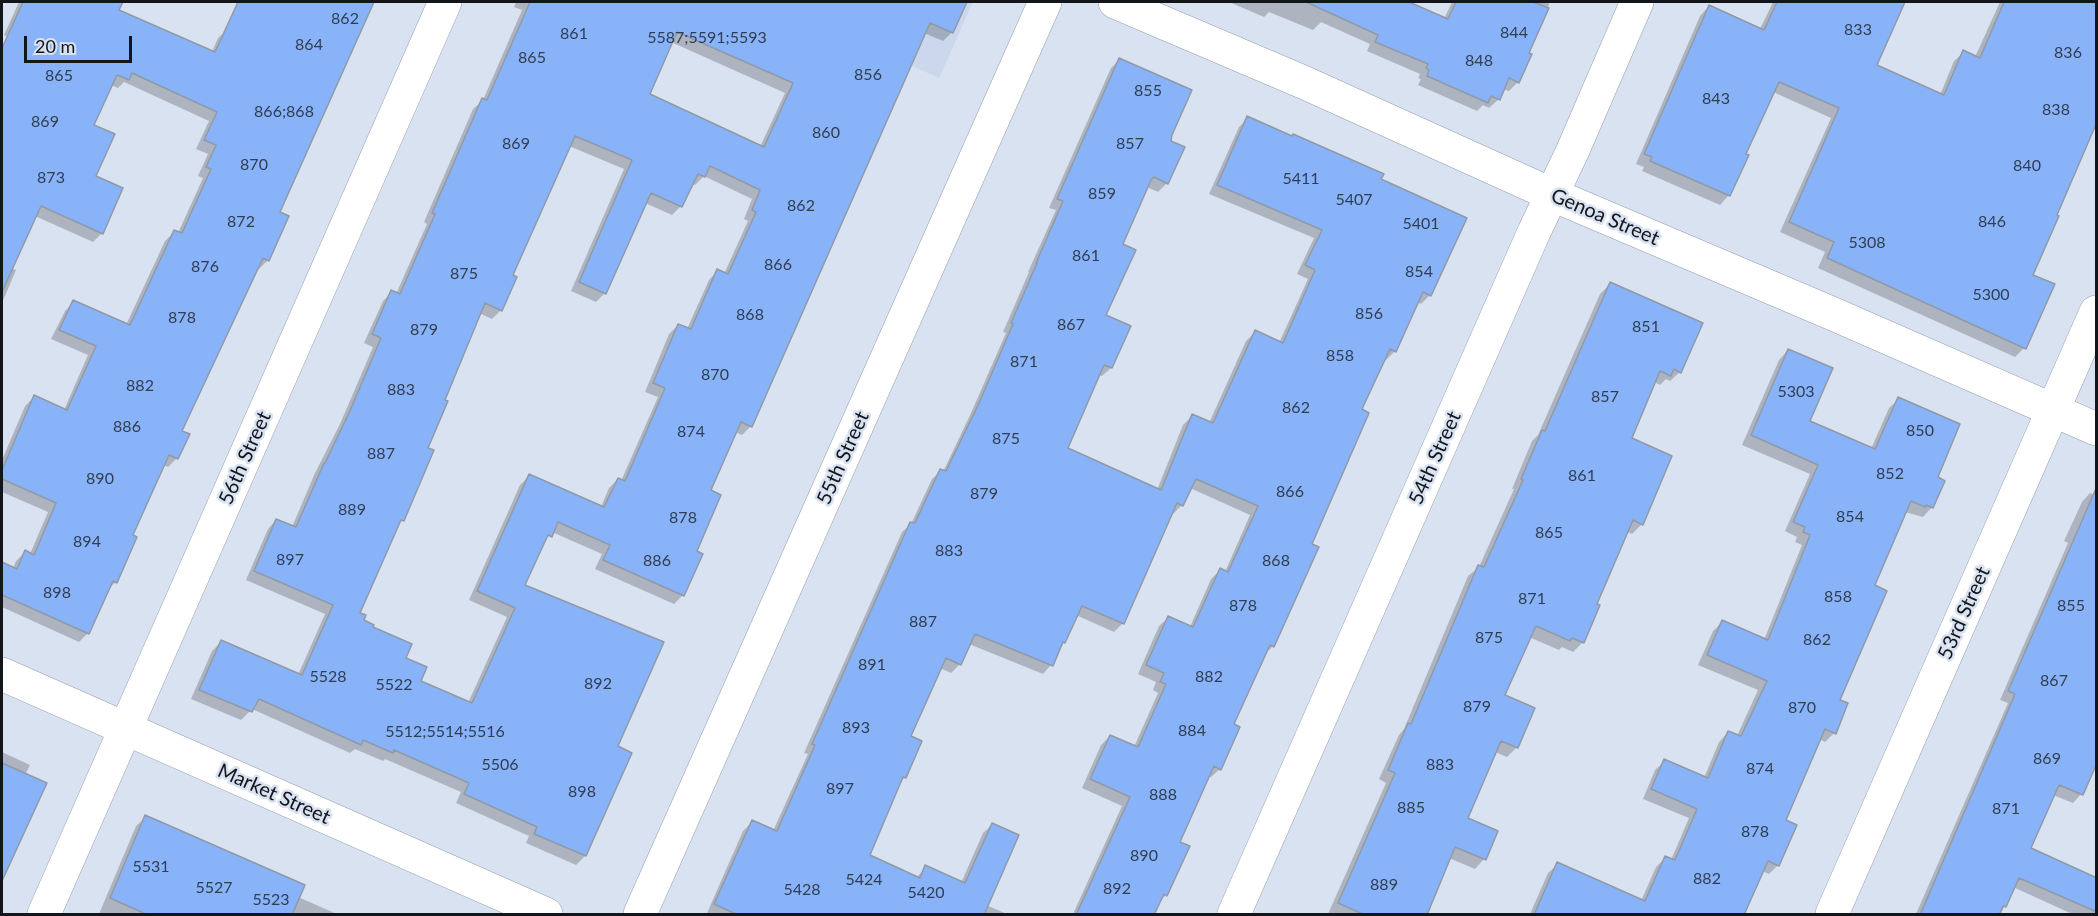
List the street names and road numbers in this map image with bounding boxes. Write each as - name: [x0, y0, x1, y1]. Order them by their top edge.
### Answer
- street label: Genoa Street: [1547, 183, 1663, 251]
- street label: 56th Street: [214, 408, 276, 508]
- street label: 55th Street: [812, 408, 874, 508]
- street label: 54th Street: [1404, 408, 1466, 508]
- street label: 53rd Street: [1933, 563, 1995, 663]
- street label: Market Street: [214, 759, 334, 829]

